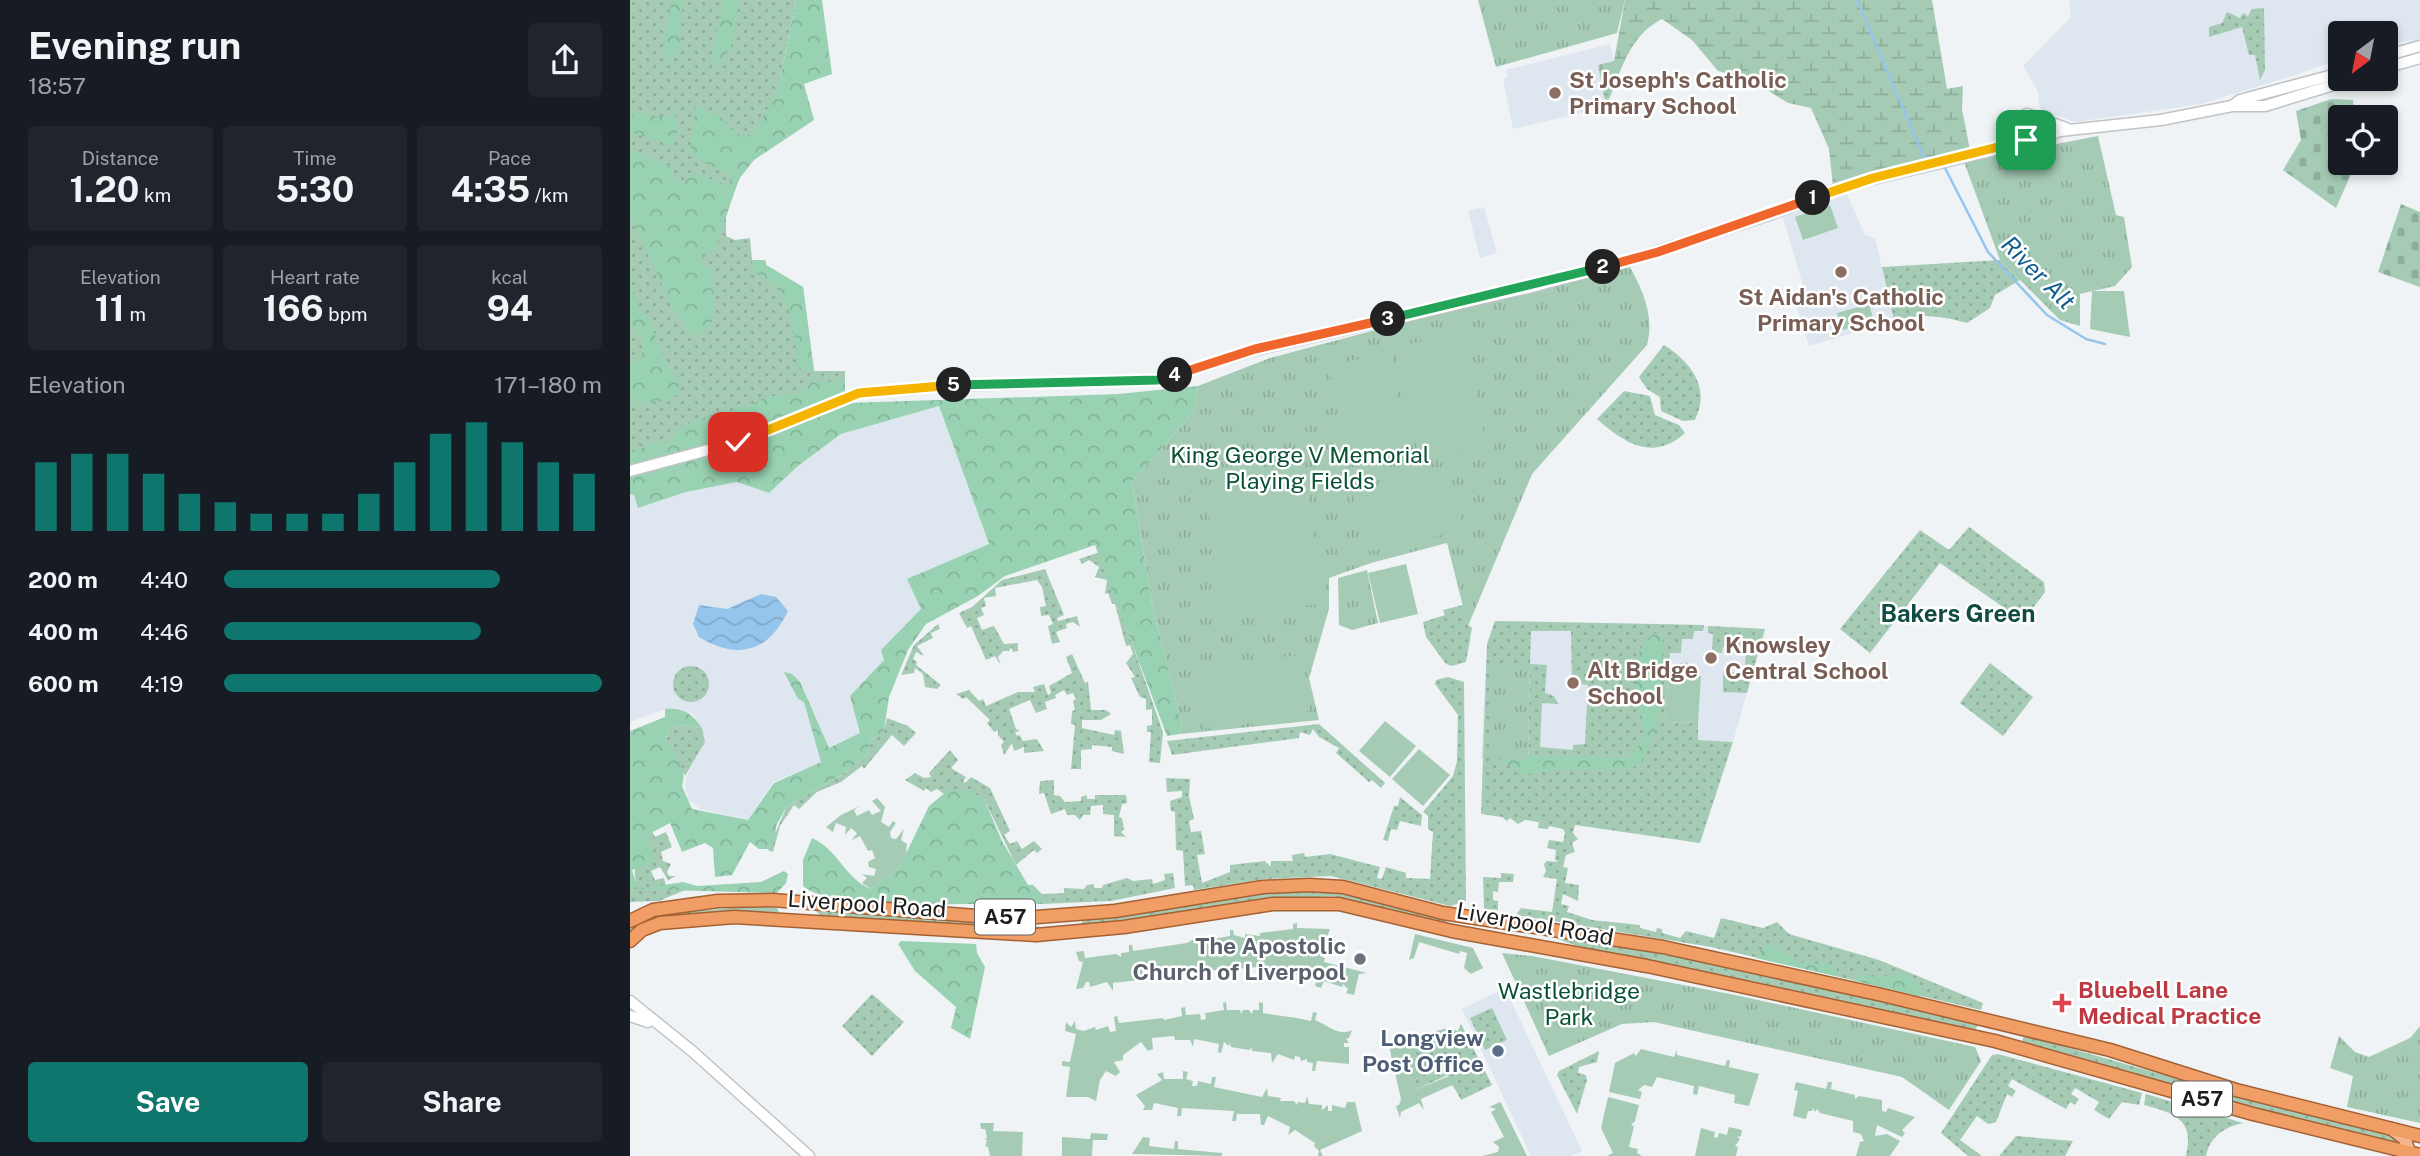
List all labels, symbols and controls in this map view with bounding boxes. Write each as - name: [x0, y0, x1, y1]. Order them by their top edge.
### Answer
- north arrow: [2328, 21, 2398, 91]
- map controls: [2328, 21, 2398, 175]
- text: Evening run: [28, 23, 241, 68]
- button: share: [528, 23, 602, 97]
- place label: St Joseph's Catholic Primary School: [1569, 66, 1787, 119]
- text: 18:57: [28, 72, 86, 99]
- marker: St Joseph's Catholic Primary School: [1547, 85, 1563, 101]
- button: locate: [2328, 105, 2398, 175]
- pin: [1996, 110, 2056, 170]
- icon: arrive: [2007, 121, 2045, 159]
- text: Distance: [82, 147, 159, 169]
- text: Time: [293, 147, 337, 169]
- text: Pace: [488, 147, 531, 169]
- text: 1.20: [70, 169, 139, 210]
- text: 5:30: [276, 169, 354, 210]
- text: 4:35: [451, 169, 530, 210]
- pin: 1: [1796, 180, 1830, 216]
- text: km: [139, 184, 171, 206]
- text: /km: [530, 184, 569, 206]
- text: 1: [1808, 186, 1817, 208]
- water label: River Alt: [1996, 230, 2081, 315]
- pin: 2: [1586, 250, 1620, 284]
- text: 2: [1596, 255, 1609, 277]
- marker: St Aidan's Catholic Primary School: [1833, 264, 1849, 280]
- text: Elevation: [80, 266, 161, 288]
- text: Heart rate: [270, 266, 360, 288]
- text: kcal: [491, 266, 528, 288]
- place label: St Aidan's Catholic Primary School: [1738, 283, 1944, 336]
- text: 11: [95, 288, 125, 329]
- text: 166: [263, 288, 324, 329]
- text: 94: [487, 288, 533, 329]
- pin: 3: [1370, 302, 1406, 336]
- text: m: [125, 303, 146, 325]
- text: bpm: [324, 303, 367, 325]
- text: 3: [1381, 307, 1394, 329]
- pin: 4: [1158, 358, 1192, 392]
- text: 4: [1168, 363, 1181, 385]
- pin: 5: [936, 368, 972, 402]
- text: Elevation: [28, 371, 126, 398]
- text: 171–180 m: [494, 371, 602, 398]
- text: 5: [947, 373, 960, 395]
- pin: [708, 412, 768, 472]
- icon: check: [719, 423, 757, 461]
- park label: King George V Memorial Playing Fields: [1170, 441, 1430, 494]
- text: 200 m: [28, 566, 98, 593]
- text: 4:40: [140, 566, 188, 593]
- district label: Bakers Green: [1881, 599, 2035, 627]
- text: 400 m: [28, 618, 98, 645]
- text: 4:46: [140, 618, 188, 645]
- place label: Knowsley Central School: [1725, 631, 1889, 684]
- marker: Knowsley Central School: [1703, 650, 1719, 666]
- place label: Alt Bridge School: [1587, 656, 1698, 709]
- text: 600 m: [28, 670, 98, 697]
- text: 4:19: [140, 670, 183, 697]
- marker: Alt Bridge School: [1565, 675, 1581, 691]
- street label: Liverpool Road: [787, 884, 947, 923]
- street label: Liverpool Road: [1454, 896, 1616, 951]
- road number: A57: [975, 900, 1035, 934]
- place label: The Apostolic Church of Liverpool: [1132, 932, 1346, 985]
- marker: The Apostolic Church of Liverpool: [1352, 951, 1368, 967]
- place label: Bluebell Lane Medical Practice: [2078, 976, 2262, 1029]
- park label: Wastlebridge Park: [1498, 977, 1640, 1030]
- marker: Bluebell Lane Medical Practice: [2052, 993, 2072, 1013]
- place label: Longview Post Office: [1362, 1024, 1484, 1077]
- marker: Longview Post Office: [1490, 1043, 1506, 1059]
- button: Save: [28, 1062, 308, 1142]
- button: Share: [322, 1062, 602, 1142]
- road number: A57: [2172, 1082, 2232, 1116]

